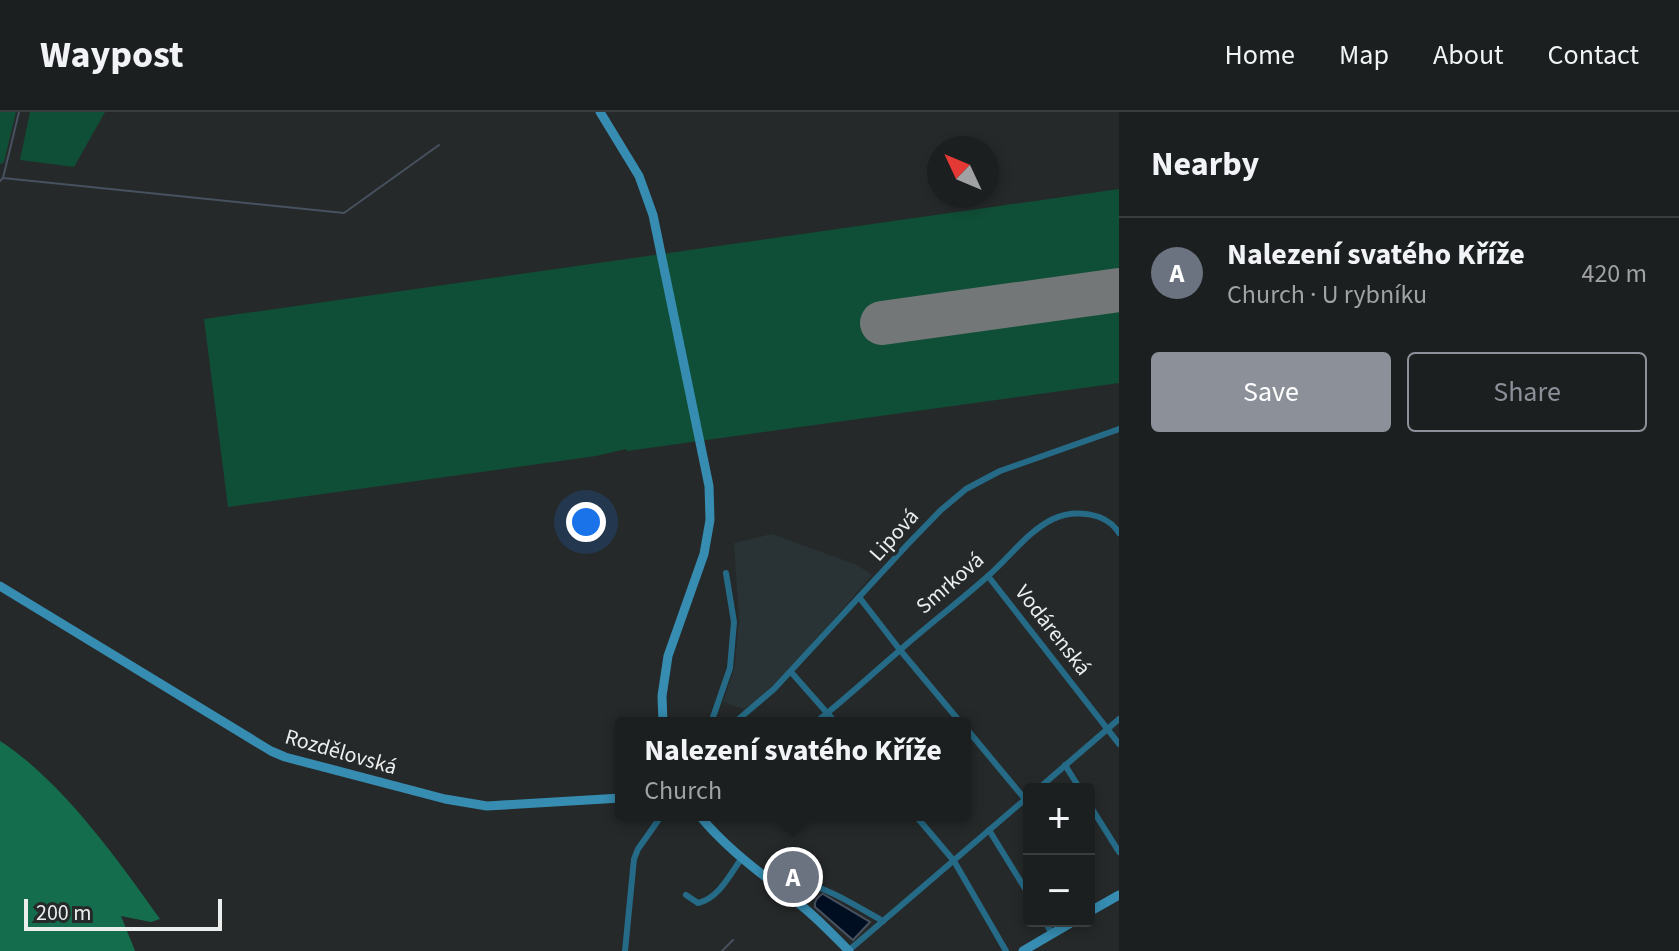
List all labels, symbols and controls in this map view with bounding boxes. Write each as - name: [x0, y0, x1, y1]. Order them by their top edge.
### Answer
- text: Waypost: [40, 28, 184, 82]
- text: Home: [1224, 35, 1295, 75]
- text: Map: [1339, 35, 1389, 75]
- text: About: [1433, 35, 1504, 75]
- text: Contact: [1548, 35, 1639, 75]
- north arrow: [927, 136, 999, 208]
- text: Nearby: [1151, 140, 1259, 189]
- text: Nalezení svatého Kříže: [1227, 233, 1525, 276]
- text: A: [1170, 255, 1184, 292]
- text: 420 m: [1581, 255, 1647, 292]
- text: Church · U rybníku: [1227, 276, 1427, 313]
- button: Save: [1151, 352, 1391, 432]
- button: Share: [1407, 352, 1647, 432]
- your location: [566, 502, 606, 542]
- street label: Lipová: [862, 502, 926, 568]
- street label: Smrková: [909, 544, 991, 622]
- street label: Vodárenská: [1007, 578, 1099, 682]
- popup: [615, 717, 971, 821]
- street label: Rozdělovská: [281, 721, 401, 783]
- text: Nalezení svatého Kříže: [644, 729, 942, 772]
- text: Church: [644, 772, 722, 809]
- map controls: [1023, 783, 1095, 927]
- button: +: [1023, 783, 1095, 855]
- pin: A: [767, 847, 819, 907]
- button: −: [1023, 855, 1095, 927]
- scale bar: [24, 895, 222, 931]
- text: 200 m: [36, 897, 91, 929]

